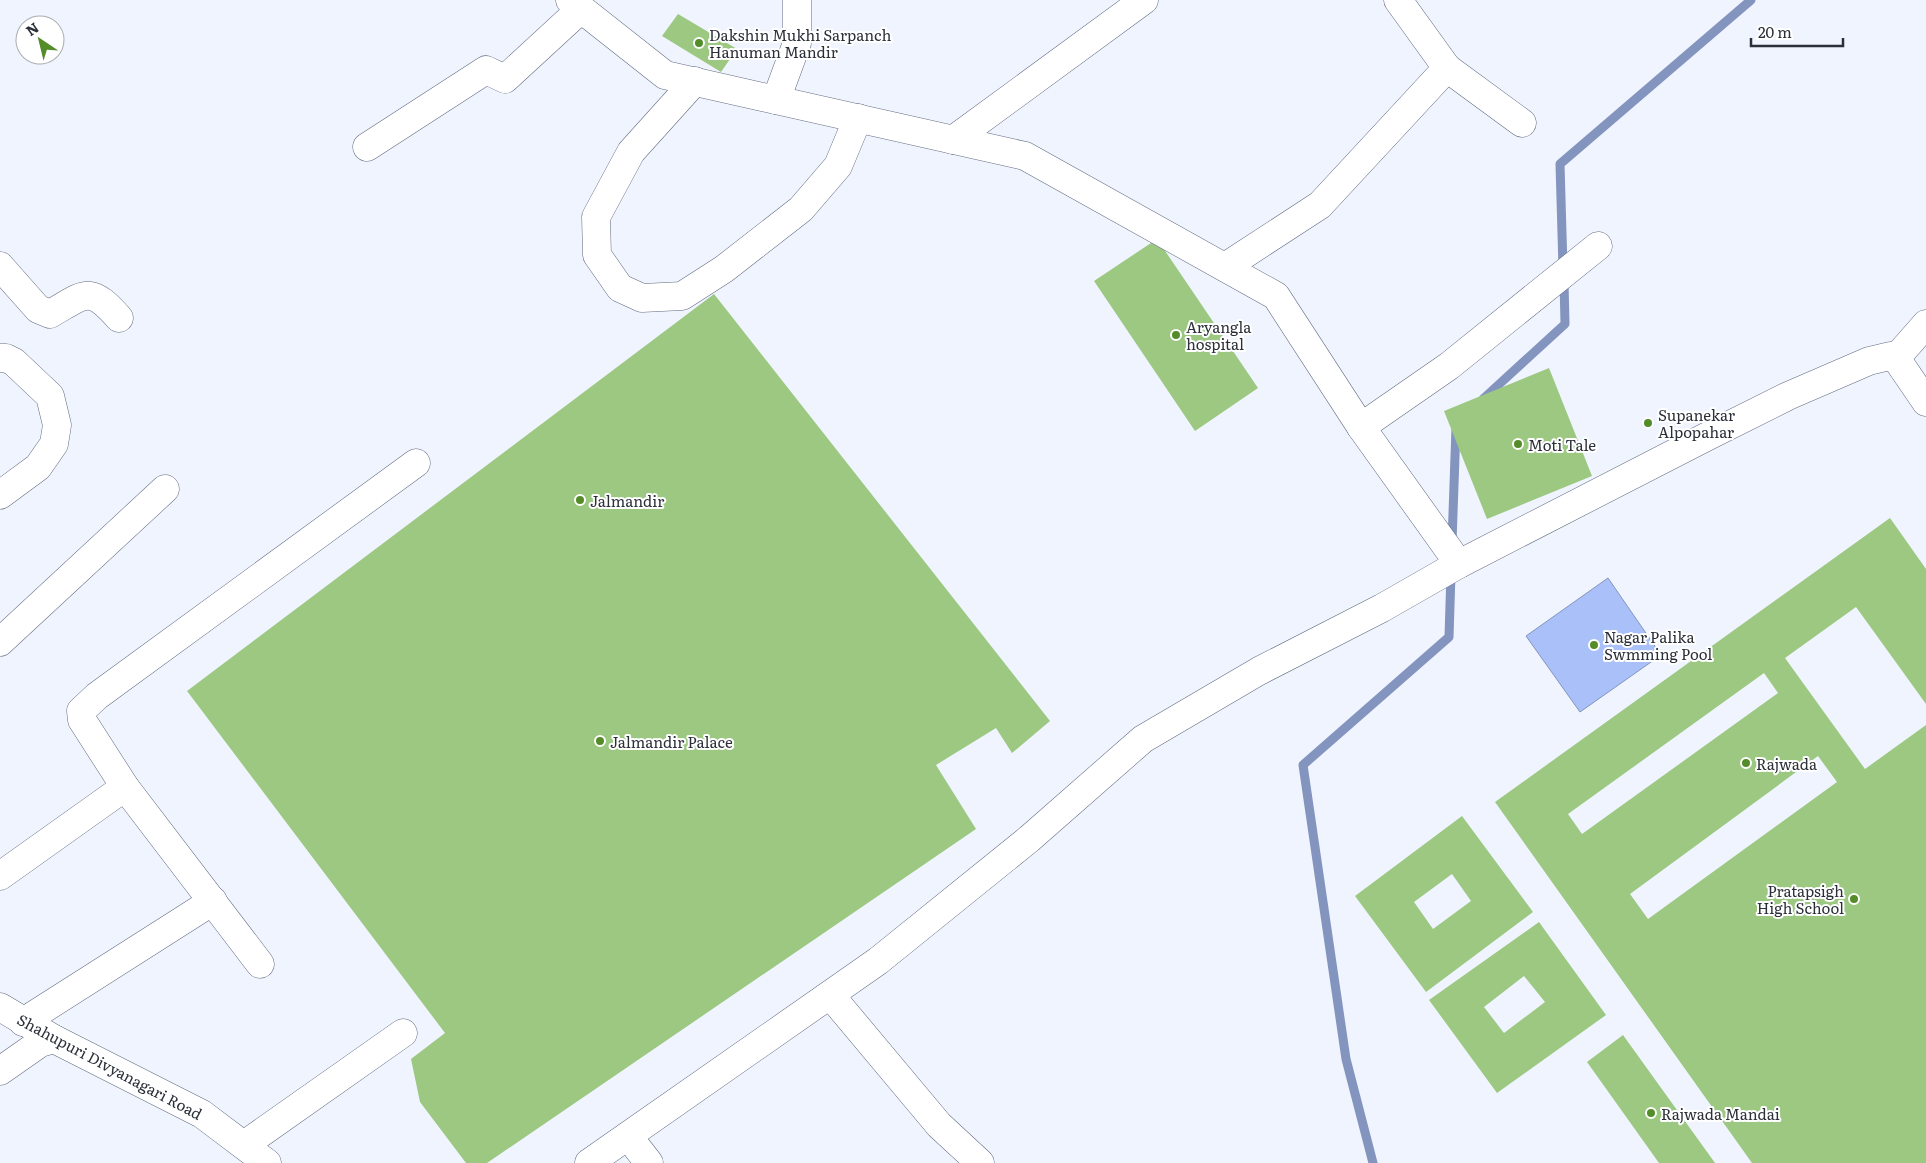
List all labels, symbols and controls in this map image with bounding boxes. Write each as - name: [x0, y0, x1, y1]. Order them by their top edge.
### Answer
- north arrow: [15, 15, 65, 65]
- scale bar: [1751, 15, 1844, 47]
- text: N: [21, 17, 43, 40]
- text: 20 m: [1758, 20, 1792, 43]
- place label: Dakshin Mukhi Sarpanch Hanuman Mandir: [709, 23, 891, 63]
- marker: Dakshin Mukhi Sarpanch Hanuman Mandir: [693, 37, 705, 49]
- place label: Aryangla hospital: [1186, 315, 1252, 355]
- marker: Aryangla hospital: [1170, 329, 1182, 341]
- place label: Supanekar Alpopahar: [1658, 403, 1735, 443]
- marker: Supanekar Alpopahar: [1642, 417, 1654, 429]
- place label: Moti Tale: [1528, 433, 1596, 456]
- marker: Moti Tale: [1512, 438, 1524, 450]
- place label: Jalmandir: [590, 489, 664, 512]
- marker: Jalmandir: [574, 494, 586, 506]
- place label: Nagar Palika Swmming Pool: [1604, 625, 1712, 665]
- marker: Nagar Palika Swmming Pool: [1588, 639, 1600, 651]
- place label: Jalmandir Palace: [610, 730, 733, 753]
- marker: Jalmandir Palace: [594, 735, 606, 747]
- place label: Rajwada: [1756, 752, 1818, 775]
- marker: Rajwada: [1740, 757, 1752, 769]
- place label: Pratapsigh High School: [1757, 879, 1844, 919]
- marker: Pratapsigh High School: [1848, 893, 1860, 905]
- street label: Shahupuri Divyanagari Road: [13, 1007, 207, 1125]
- place label: Rajwada Mandai: [1661, 1102, 1780, 1125]
- marker: Rajwada Mandai: [1645, 1107, 1657, 1119]

